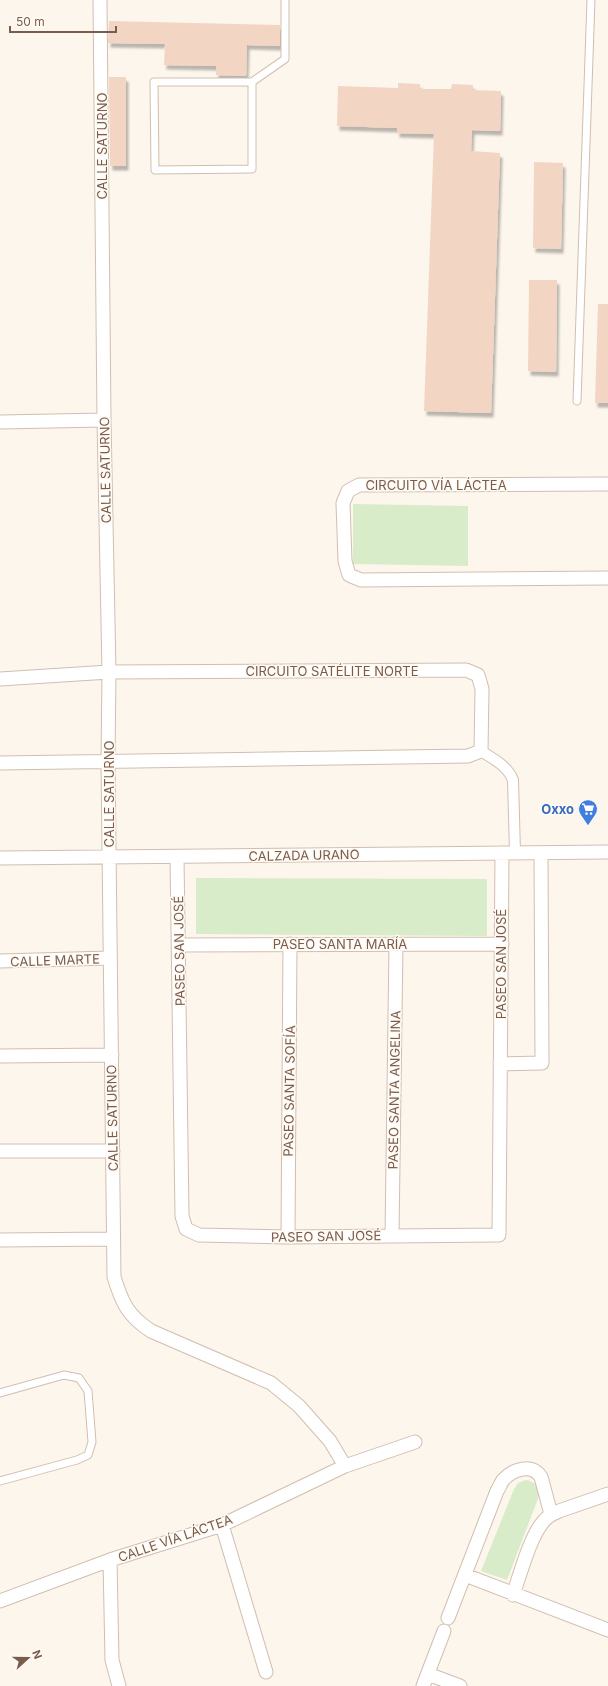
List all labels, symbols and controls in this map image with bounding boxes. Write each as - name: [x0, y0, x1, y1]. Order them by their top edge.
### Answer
- scale bar: [10, 8, 116, 34]
- text: 50 m: [16, 14, 45, 29]
- street label: CALLE SATURNO: [94, 93, 110, 199]
- street label: CALLE SATURNO: [96, 416, 114, 524]
- street label: CIRCUITO VÍA LÁCTEA: [365, 477, 507, 493]
- street label: CIRCUITO SATÉLITE NORTE: [245, 663, 419, 679]
- street label: CALLE SATURNO: [101, 741, 117, 847]
- supermarket icon: Oxxo: [577, 798, 599, 826]
- place label: Oxxo: [541, 801, 574, 817]
- street label: CALZADA URANO: [248, 846, 360, 864]
- street label: PASEO SAN JOSÉ: [170, 896, 188, 1006]
- street label: PASEO SAN JOSÉ: [493, 909, 509, 1019]
- street label: PASEO SANTA MARÍA: [273, 936, 407, 952]
- street label: CALLE MARTE: [10, 950, 100, 970]
- street label: PASEO SANTA ANGELINA: [385, 1010, 403, 1170]
- street label: PASEO SANTA SOFÍA: [280, 1025, 298, 1157]
- street label: CALLE SATURNO: [103, 1064, 121, 1172]
- street label: PASEO SAN JOSÉ: [271, 1227, 381, 1245]
- street label: CALLE VÍA LÁCTEA: [116, 1511, 234, 1565]
- north arrow: [8, 1638, 48, 1678]
- text: N: [29, 1648, 45, 1661]

